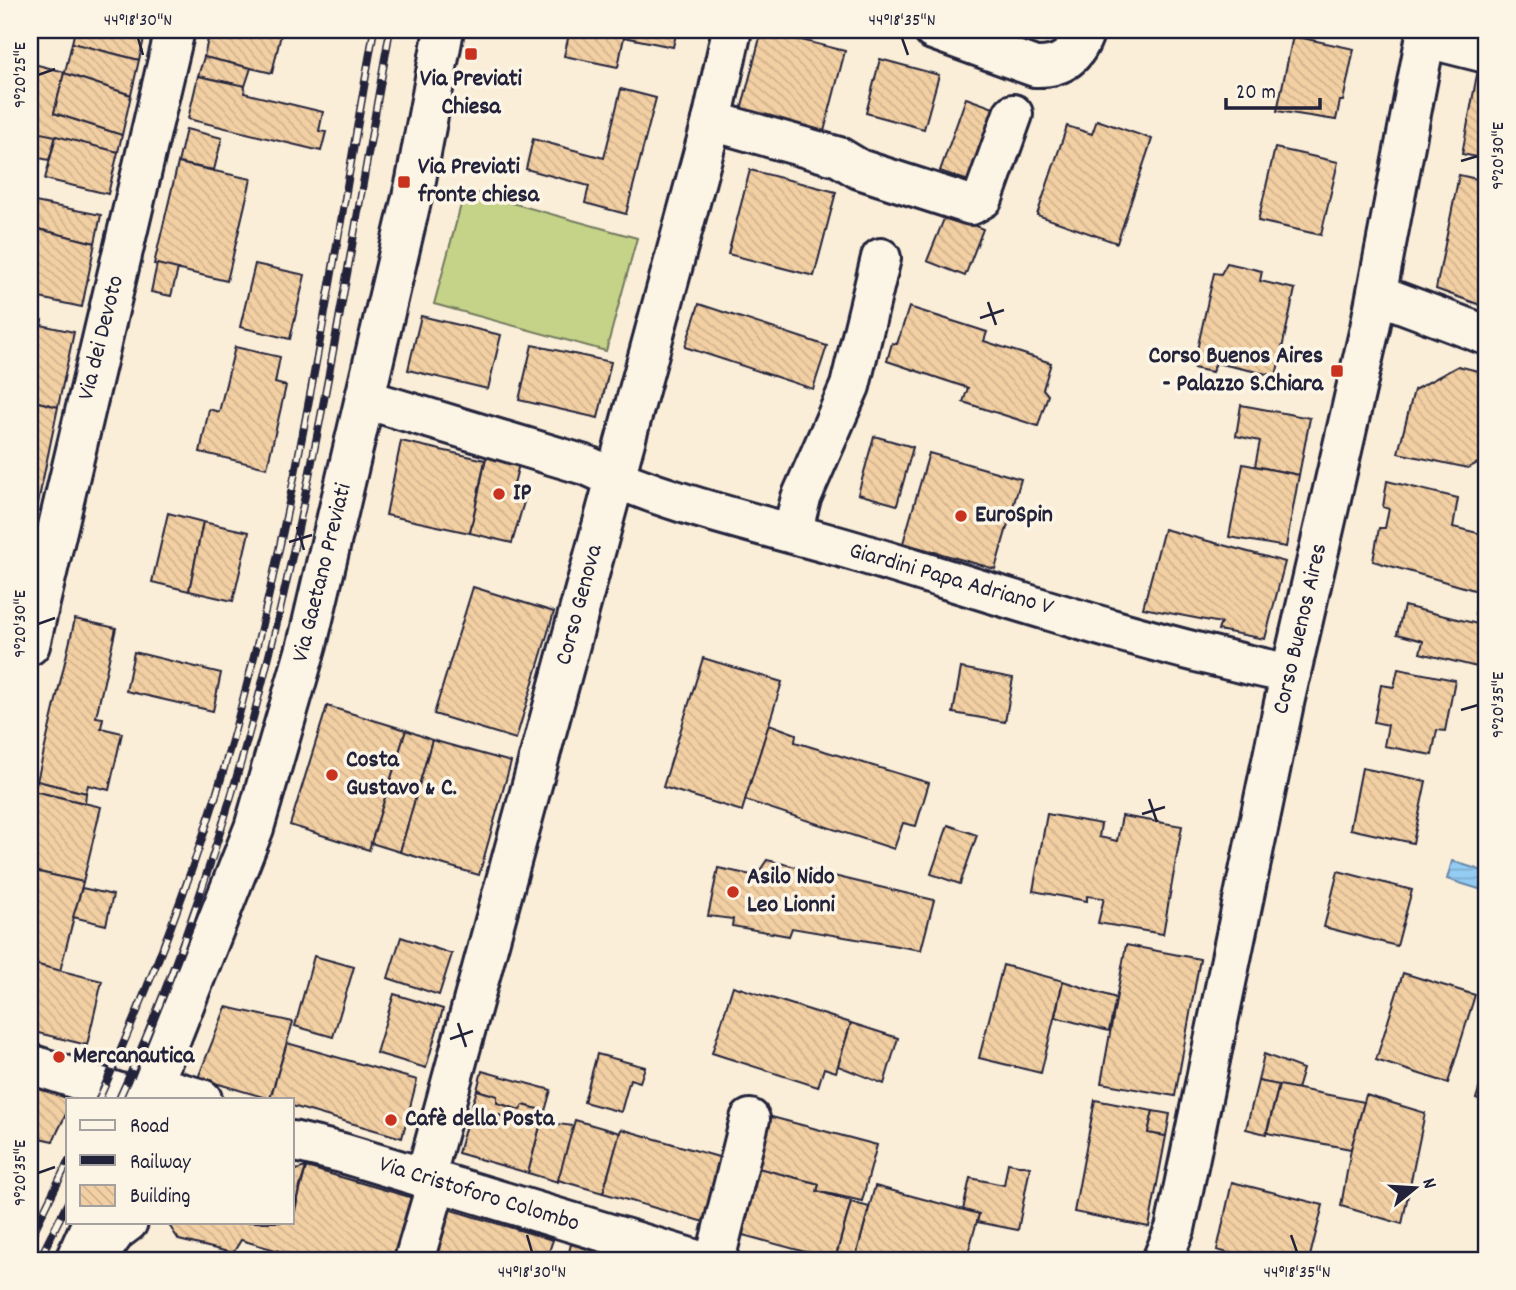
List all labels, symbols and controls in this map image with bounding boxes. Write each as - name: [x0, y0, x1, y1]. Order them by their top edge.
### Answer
- text: 44°18'30"N: [104, 9, 172, 34]
- text: 44°18'35"N: [868, 9, 936, 34]
- text: 9°20'25"E: [9, 42, 34, 108]
- marker: Via Previati Chiesa: [463, 46, 479, 62]
- place label: Via Previati Chiesa: [420, 63, 523, 125]
- scale bar: [1226, 66, 1320, 110]
- text: 20 m: [1236, 79, 1276, 109]
- text: 9°20'30"E: [1487, 122, 1512, 190]
- place label: Via Previati fronte chiesa: [417, 151, 540, 213]
- marker: Via Previati fronte chiesa: [396, 174, 412, 190]
- street label: Via dei Devoto: [70, 272, 134, 404]
- place label: Corso Buenos Aires - Palazzo S.Chiara: [1149, 340, 1324, 402]
- marker: Corso Buenos Aires - Palazzo S.Chiara: [1329, 363, 1345, 379]
- place label: IP: [513, 477, 531, 511]
- street label: Via Gaetano Previati: [284, 480, 362, 666]
- marker: IP: [491, 486, 507, 502]
- place label: EuroSpin: [975, 499, 1053, 533]
- marker: EuroSpin: [953, 508, 969, 524]
- street label: Giardini Papa Adriano V: [845, 535, 1058, 626]
- street label: Corso Genova: [548, 540, 613, 669]
- street label: Corso Buenos Aires: [1265, 540, 1337, 718]
- text: 9°20'30"E: [9, 590, 34, 658]
- text: 9°20'35"E: [1487, 672, 1512, 738]
- place label: Costa Gustavo & C.: [346, 744, 457, 806]
- marker: Costa Gustavo & C.: [324, 767, 340, 783]
- place label: Asilo Nido Leo Lionni: [747, 861, 836, 923]
- marker: Asilo Nido Leo Lionni: [725, 884, 741, 900]
- place label: Mercanautica: [73, 1040, 195, 1074]
- marker: Mercanautica: [51, 1049, 67, 1065]
- legend: [66, 1098, 294, 1224]
- place label: Cafè della Posta: [405, 1103, 555, 1137]
- marker: Cafè della Posta: [383, 1112, 399, 1128]
- text: Road: [130, 1113, 169, 1143]
- text: 9°20'35"E: [9, 1140, 34, 1206]
- street label: Via Cristoforo Colombo: [374, 1148, 584, 1242]
- text: Railway: [130, 1149, 191, 1179]
- north arrow: [1380, 1154, 1450, 1224]
- text: N: [1414, 1175, 1442, 1192]
- text: Building: [130, 1183, 190, 1213]
- text: 44°18'30"N: [498, 1261, 566, 1286]
- text: 44°18'35"N: [1263, 1261, 1331, 1286]

